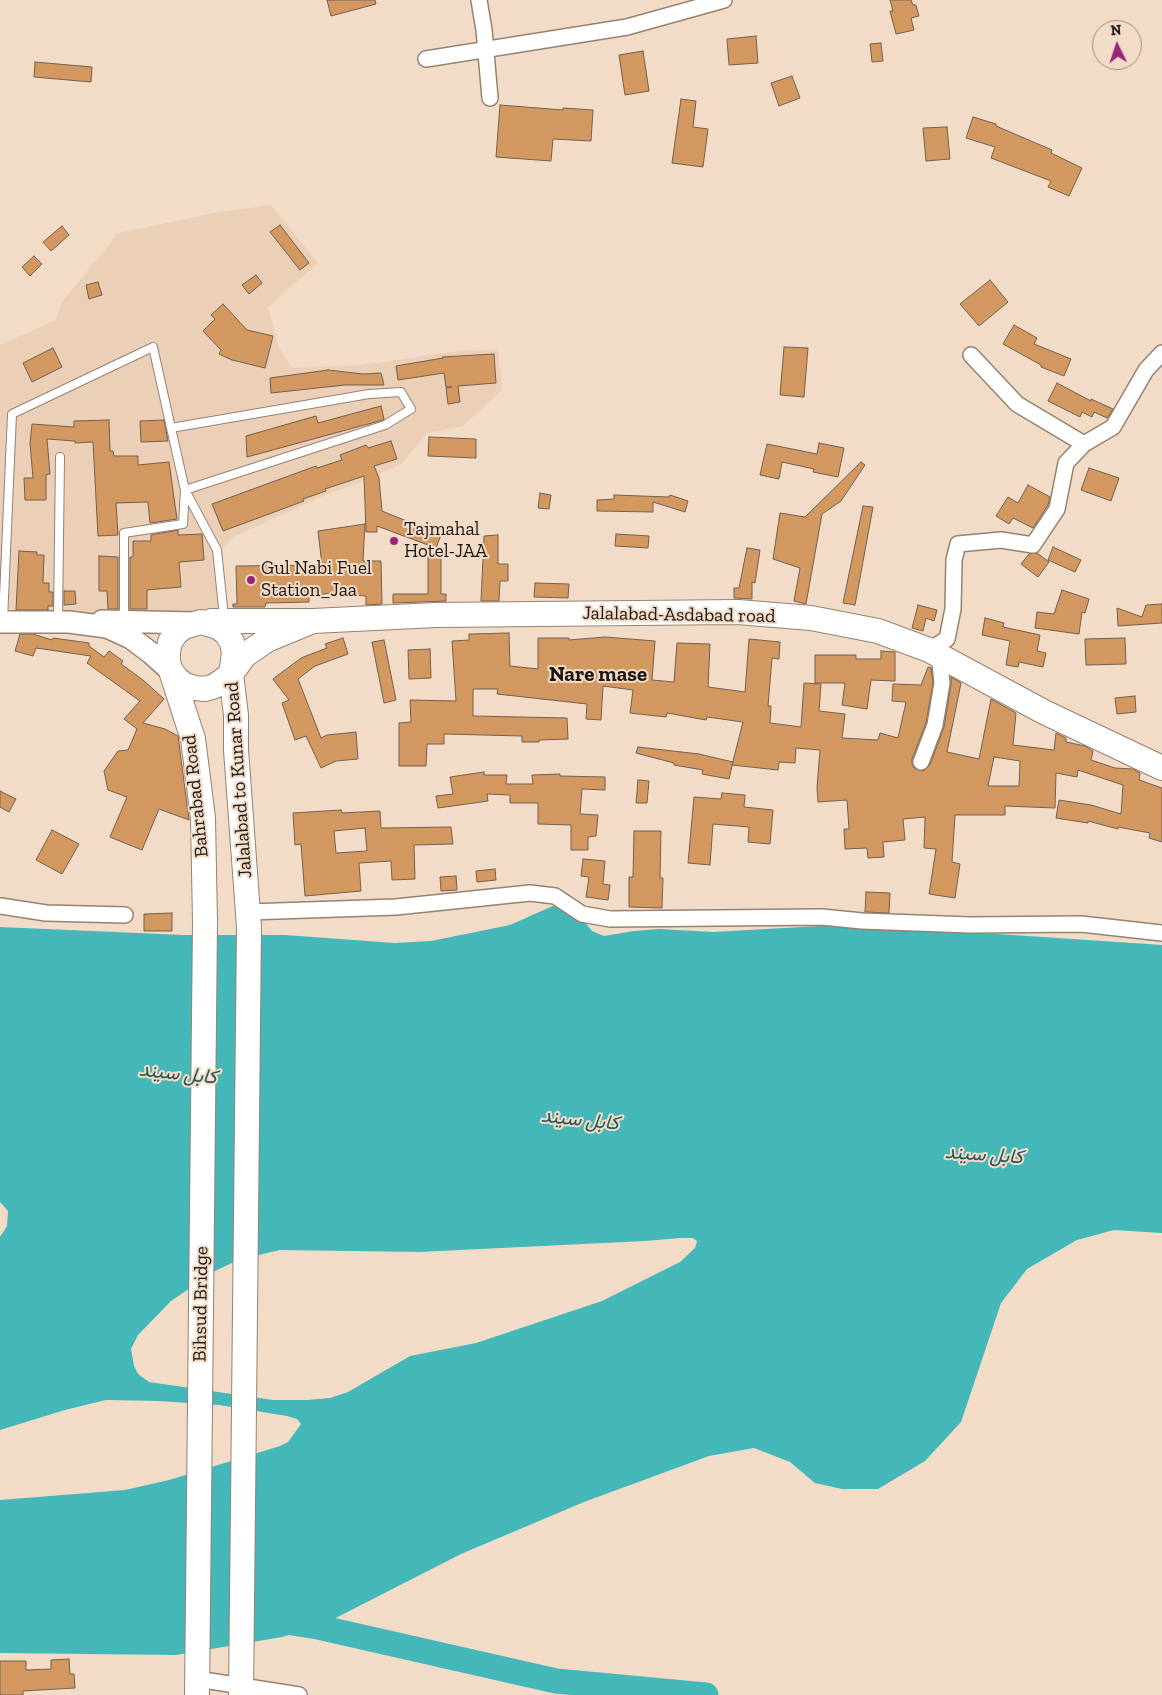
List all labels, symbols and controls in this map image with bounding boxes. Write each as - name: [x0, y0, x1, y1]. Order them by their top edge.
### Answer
- north arrow: [1092, 20, 1142, 70]
- text: N: [1110, 22, 1122, 39]
- place label: Tajmahal Hotel-JAA: [404, 519, 487, 563]
- marker: Tajmahal Hotel-JAA: [388, 535, 400, 547]
- place label: Gul Nabi Fuel Station_Jaa: [261, 558, 372, 602]
- marker: Gul Nabi Fuel Station_Jaa: [245, 574, 257, 586]
- street label: Jalalabad-Asdabad road: [582, 602, 776, 628]
- district label: Nare mase: [549, 662, 647, 688]
- street label: Jalalabad to Kunar Road: [221, 681, 257, 879]
- street label: Bahrabad Road: [178, 733, 214, 859]
- water label: کابل سيند: [138, 1058, 218, 1090]
- water label: کابل سيند: [540, 1104, 620, 1136]
- water label: کابل سيند: [944, 1140, 1024, 1170]
- street label: Bihsud Bridge: [189, 1246, 213, 1362]

